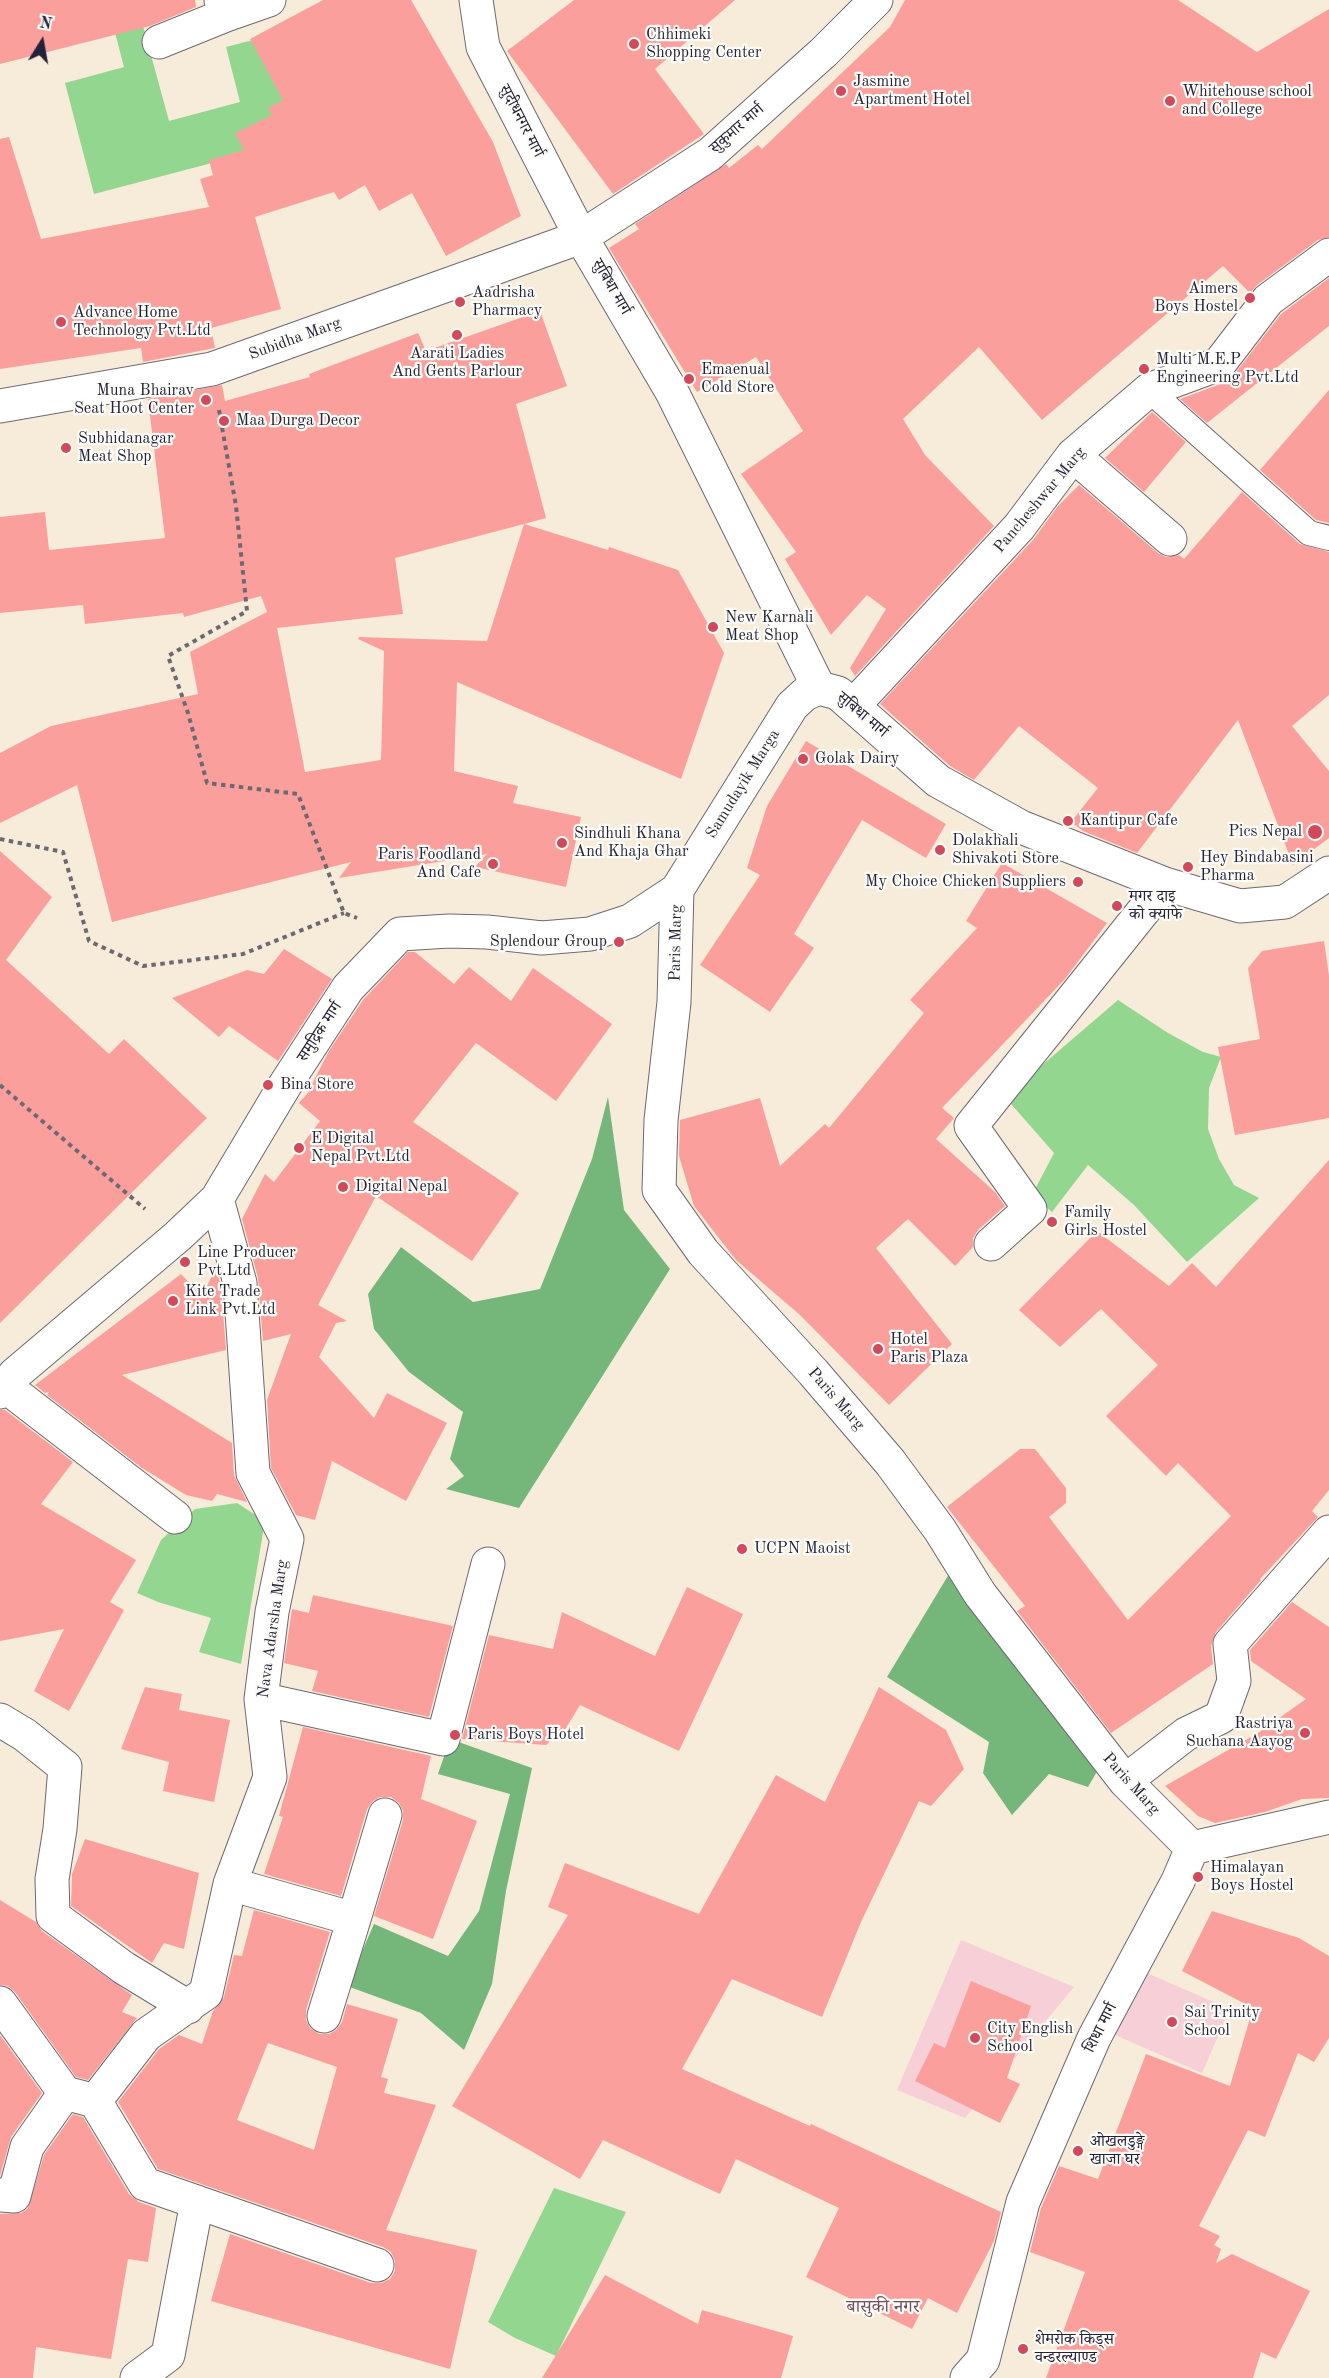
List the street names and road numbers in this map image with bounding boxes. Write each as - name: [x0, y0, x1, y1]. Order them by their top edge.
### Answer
- street label: सुदीधनगर मार्ग: [494, 81, 548, 161]
- street label: सुकुमार मार्ग: [706, 100, 768, 158]
- street label: सुबिधा मार्ग: [587, 256, 635, 318]
- street label: Subidha Marg: [246, 313, 344, 365]
- street label: Pancheshwar Marg: [990, 443, 1090, 557]
- street label: सुबिधा मार्ग: [832, 688, 892, 742]
- street label: Samudayik Marga: [702, 726, 784, 842]
- street label: Paris Marg: [666, 904, 686, 982]
- street label: समुद्रिक मार्ग: [294, 998, 346, 1066]
- street label: Paris Marg: [804, 1364, 868, 1434]
- street label: Nava Adarsha Marg: [254, 1559, 292, 1699]
- street label: Paris Marg: [1098, 1749, 1164, 1819]
- street label: शिधा मार्ग: [1080, 2000, 1122, 2056]

